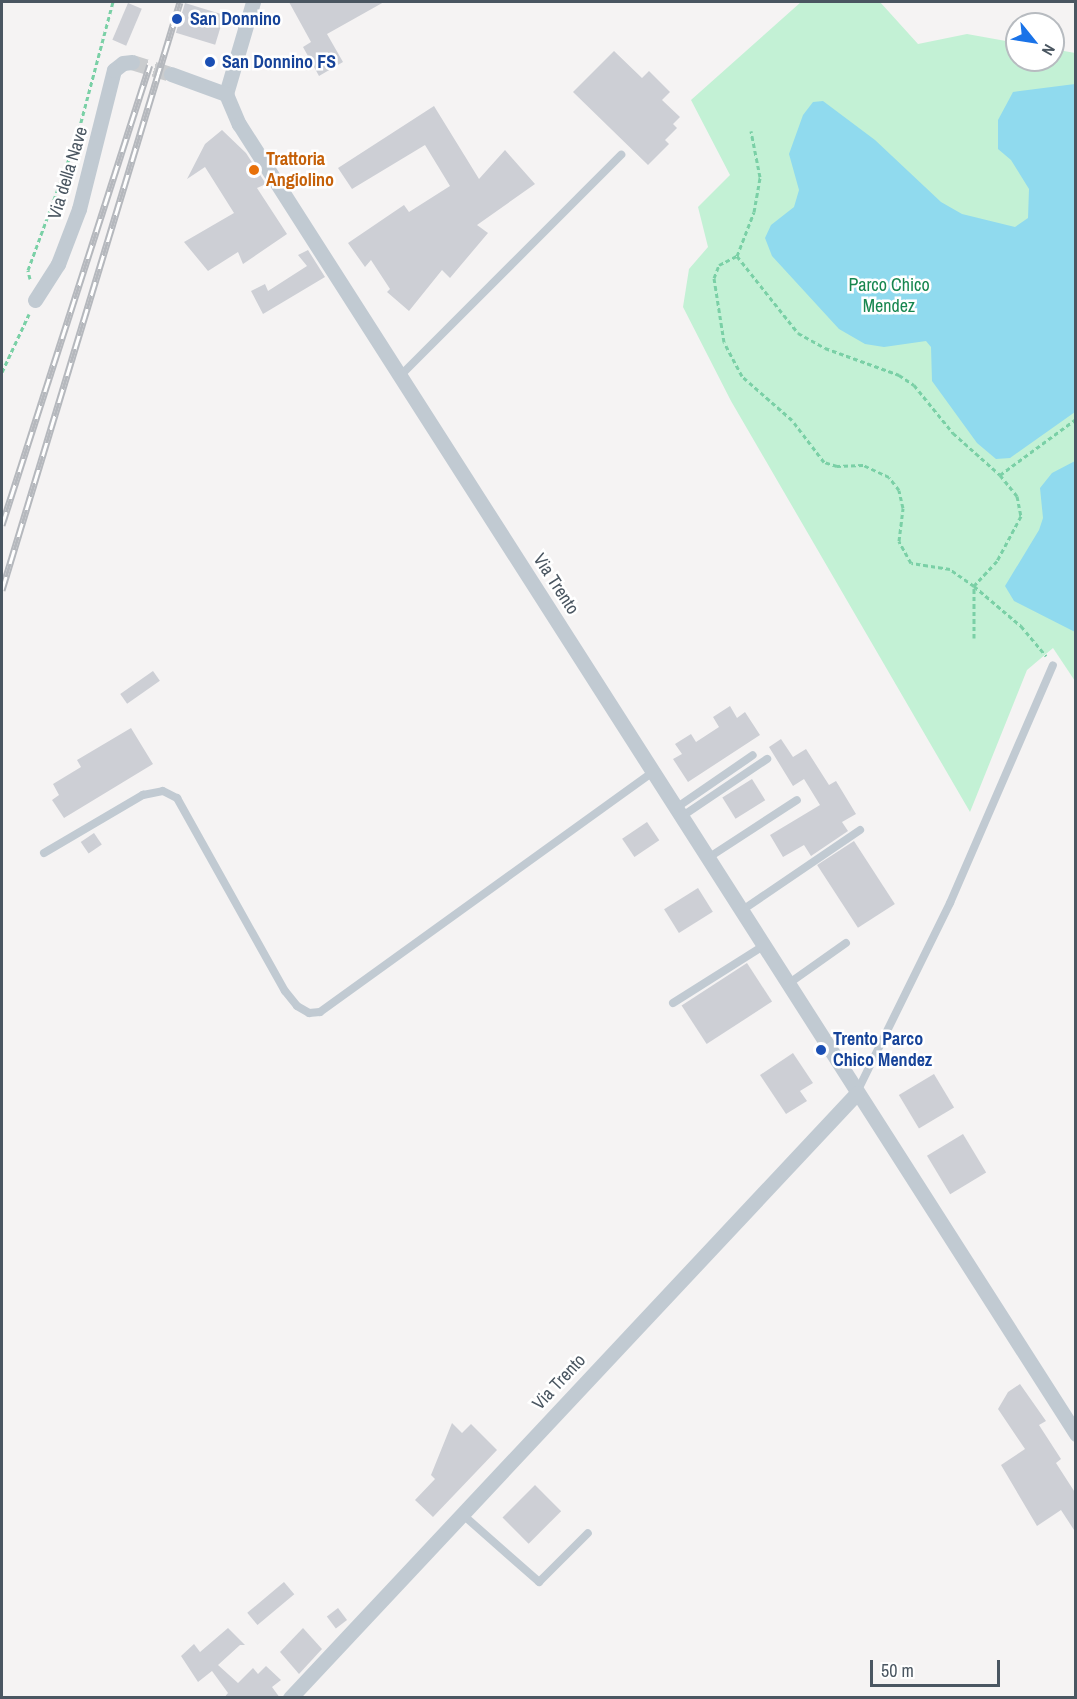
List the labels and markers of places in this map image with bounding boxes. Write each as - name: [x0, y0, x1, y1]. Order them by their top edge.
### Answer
- place label: San Donnino: [190, 8, 281, 30]
- marker: San Donnino: [168, 10, 186, 28]
- place label: San Donnino FS: [222, 51, 336, 73]
- marker: San Donnino FS: [203, 55, 217, 69]
- place label: Trattoria Angiolino: [266, 149, 334, 192]
- marker: Trattoria Angiolino: [247, 163, 261, 177]
- place label: Trento Parco Chico Mendez: [833, 1029, 932, 1072]
- marker: Trento Parco Chico Mendez: [814, 1043, 828, 1057]

